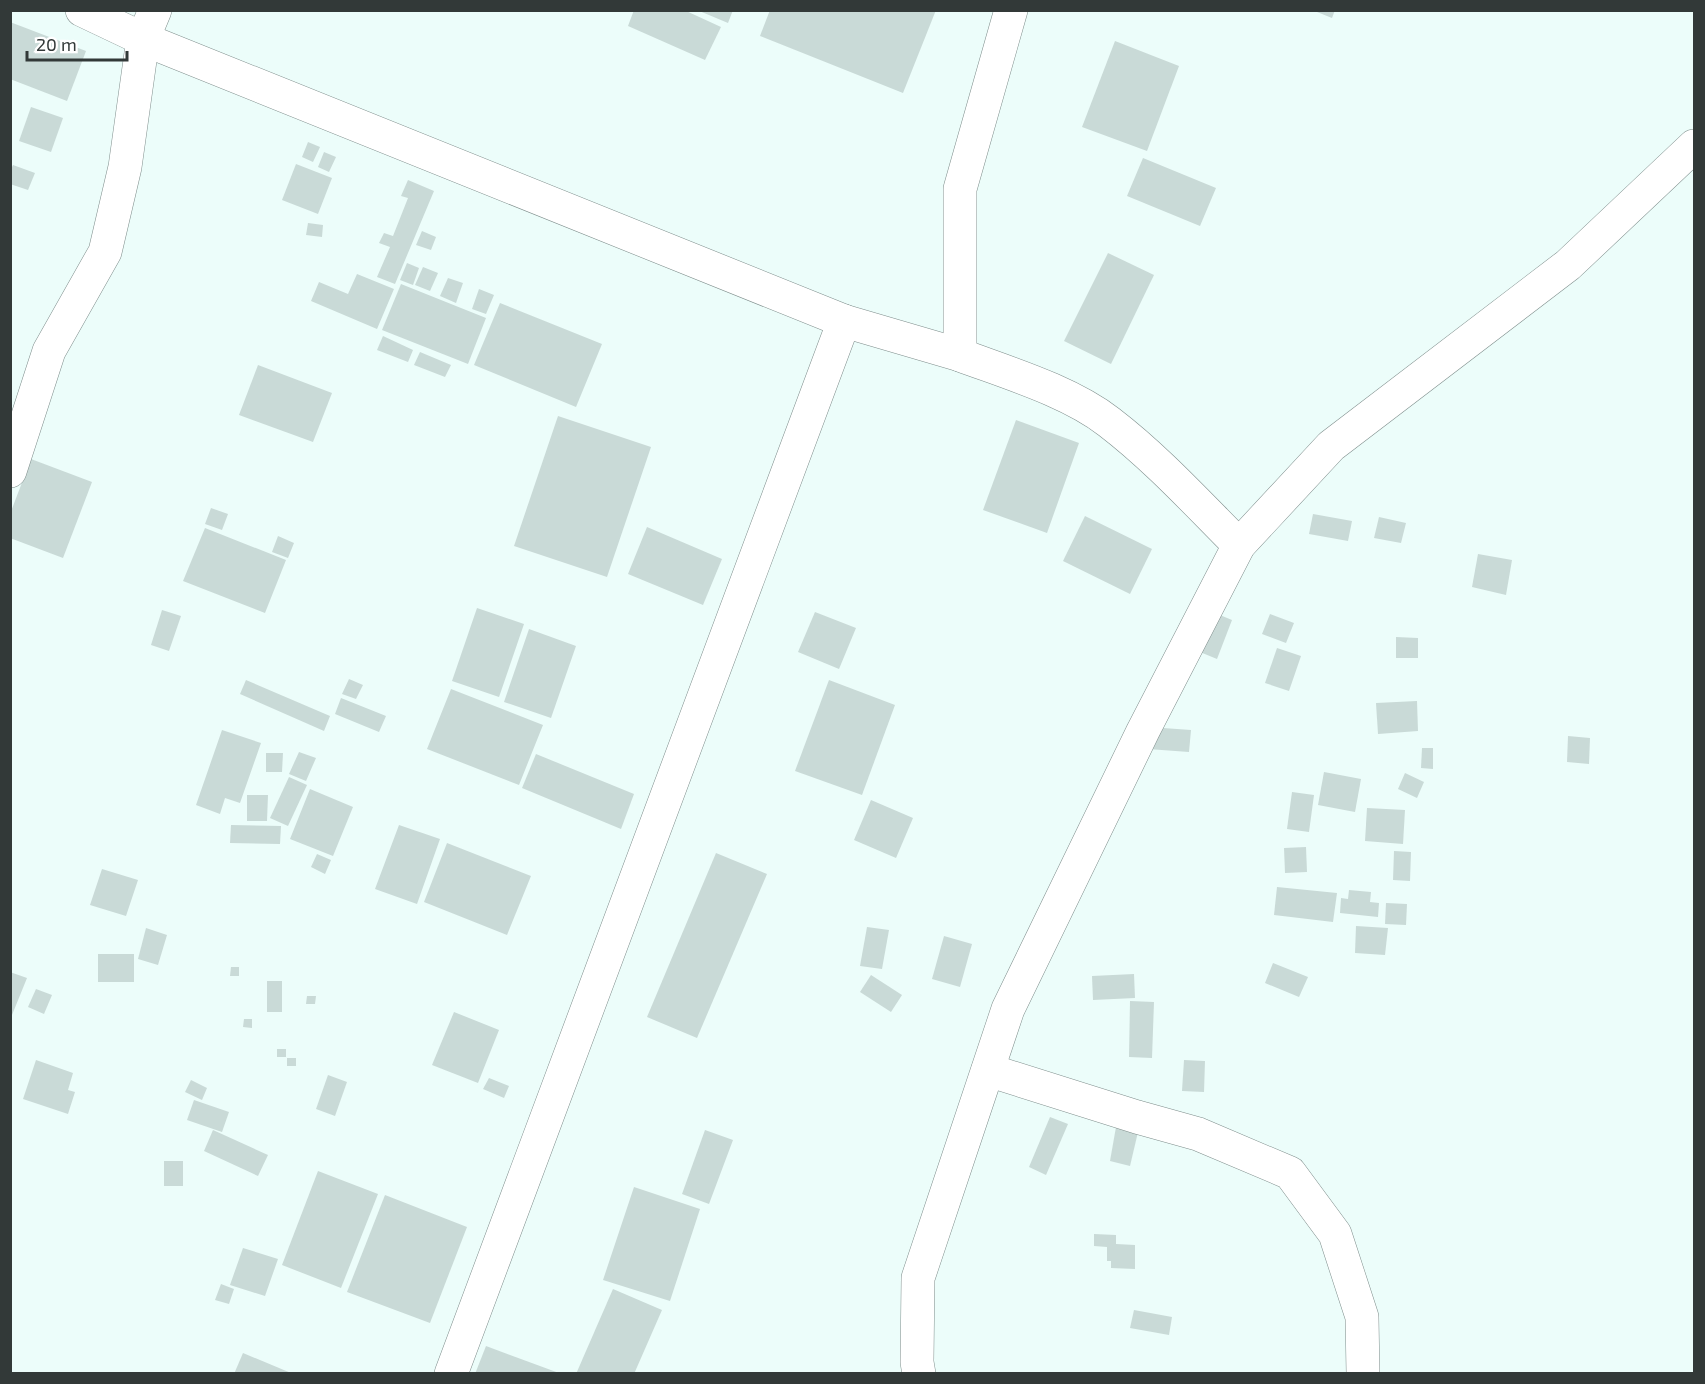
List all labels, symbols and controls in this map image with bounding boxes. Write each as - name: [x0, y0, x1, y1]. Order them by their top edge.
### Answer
- scale bar: [27, 24, 128, 62]
- text: 20 m: [36, 33, 77, 55]

